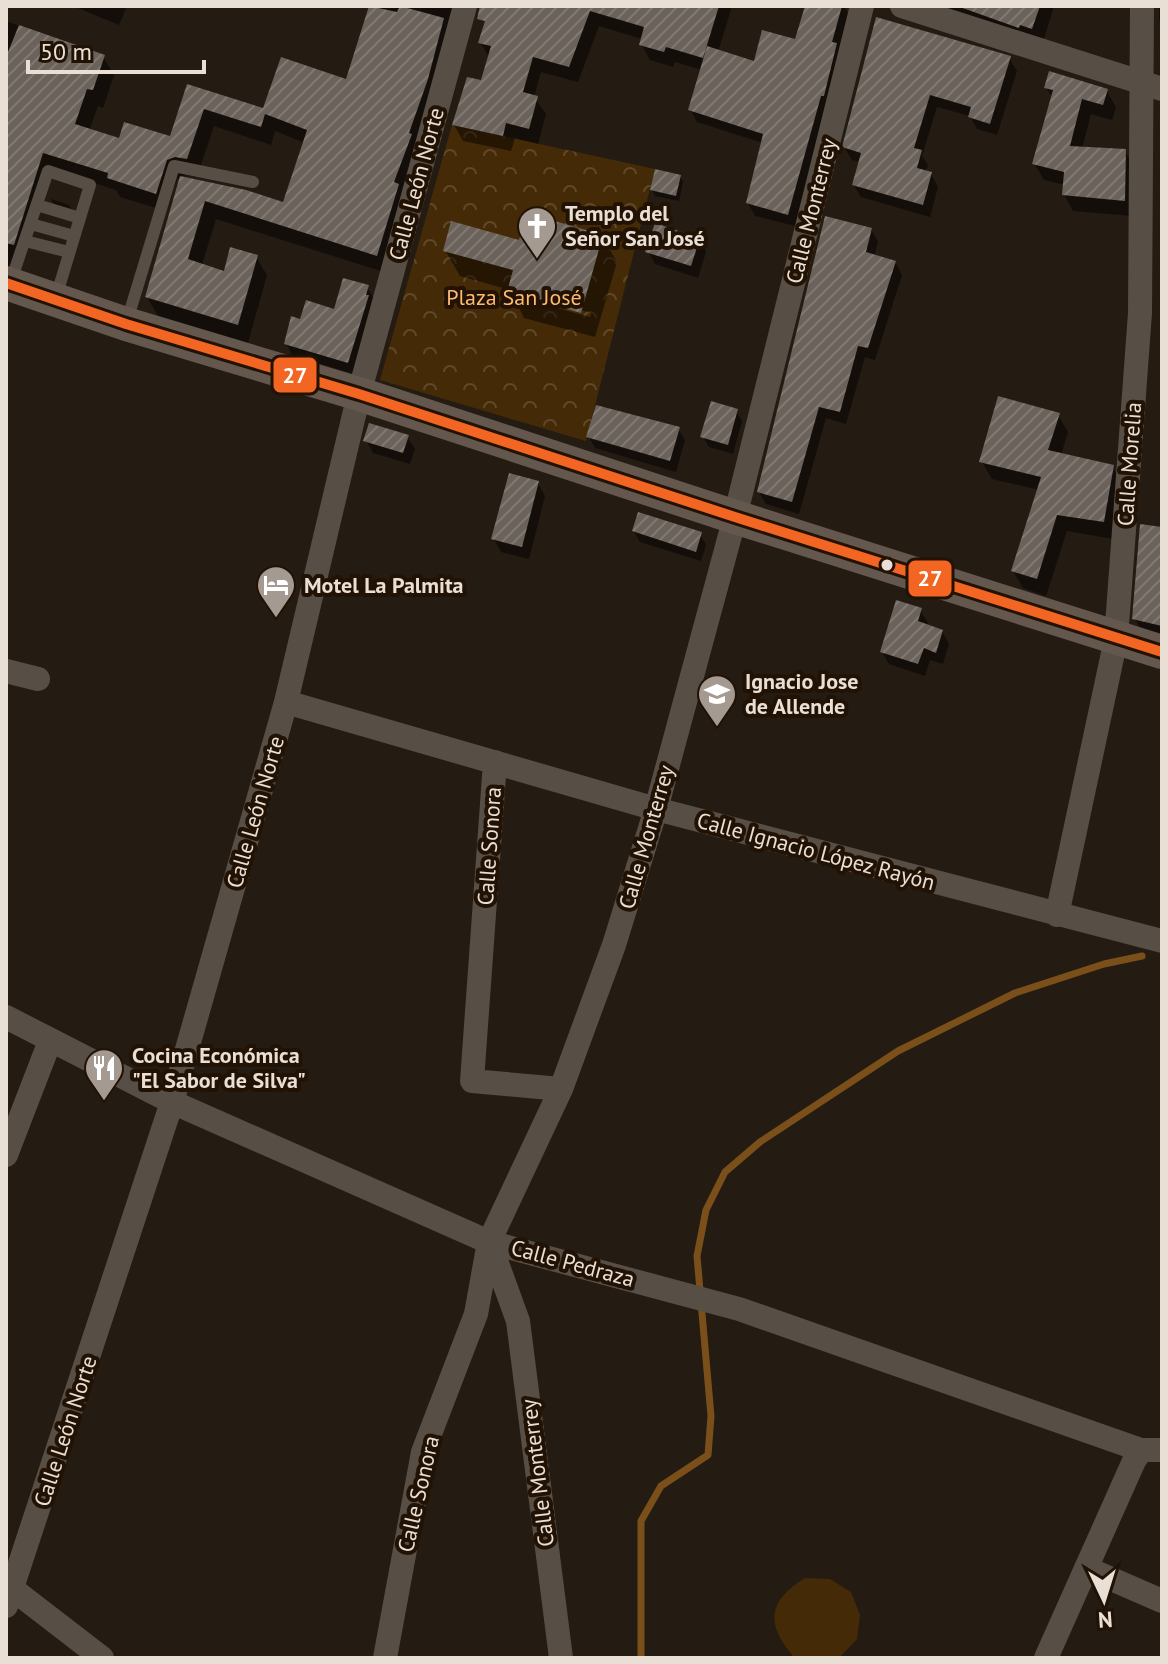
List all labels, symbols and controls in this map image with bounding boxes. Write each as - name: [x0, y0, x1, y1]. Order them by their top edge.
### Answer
- scale bar: [28, 24, 204, 74]
- text: 50 m: [40, 36, 92, 67]
- street label: Calle León Norte: [382, 105, 450, 263]
- street label: Calle Monterrey: [779, 135, 843, 286]
- place label: Templo del Señor San José: [565, 199, 705, 252]
- church icon: Templo del Señor San José: [516, 205, 558, 260]
- park label: Plaza San José: [446, 283, 582, 311]
- line badge: 27: [272, 356, 318, 394]
- text: 27: [283, 361, 307, 389]
- street label: Calle Morelia: [1111, 401, 1147, 527]
- unlabelled marker: [879, 557, 895, 573]
- line badge: 27: [907, 559, 953, 598]
- hotel icon: Motel La Palmita: [255, 564, 297, 619]
- text: 27: [918, 564, 942, 592]
- place label: Motel La Palmita: [304, 571, 464, 599]
- place label: Ignacio Jose de Allende: [745, 667, 858, 720]
- school or university icon: Ignacio Jose de Allende: [696, 673, 738, 728]
- street label: Calle León Norte: [220, 733, 290, 891]
- street label: Calle Monterrey: [612, 761, 680, 912]
- street label: Calle Sonora: [471, 786, 507, 906]
- street label: Calle Ignacio López Rayón: [694, 806, 938, 896]
- place label: Cocina Económica "El Sabor de Silva": [132, 1041, 306, 1094]
- restaurant icon: Cocina Económica "El Sabor de Silva": [83, 1047, 125, 1102]
- street label: Calle Pedraza: [508, 1233, 638, 1293]
- street label: Calle León Norte: [27, 1352, 103, 1510]
- street label: Calle Monterrey: [514, 1397, 560, 1548]
- street label: Calle Sonora: [391, 1433, 445, 1555]
- north arrow: [1064, 1560, 1144, 1640]
- text: N: [1097, 1605, 1114, 1634]

